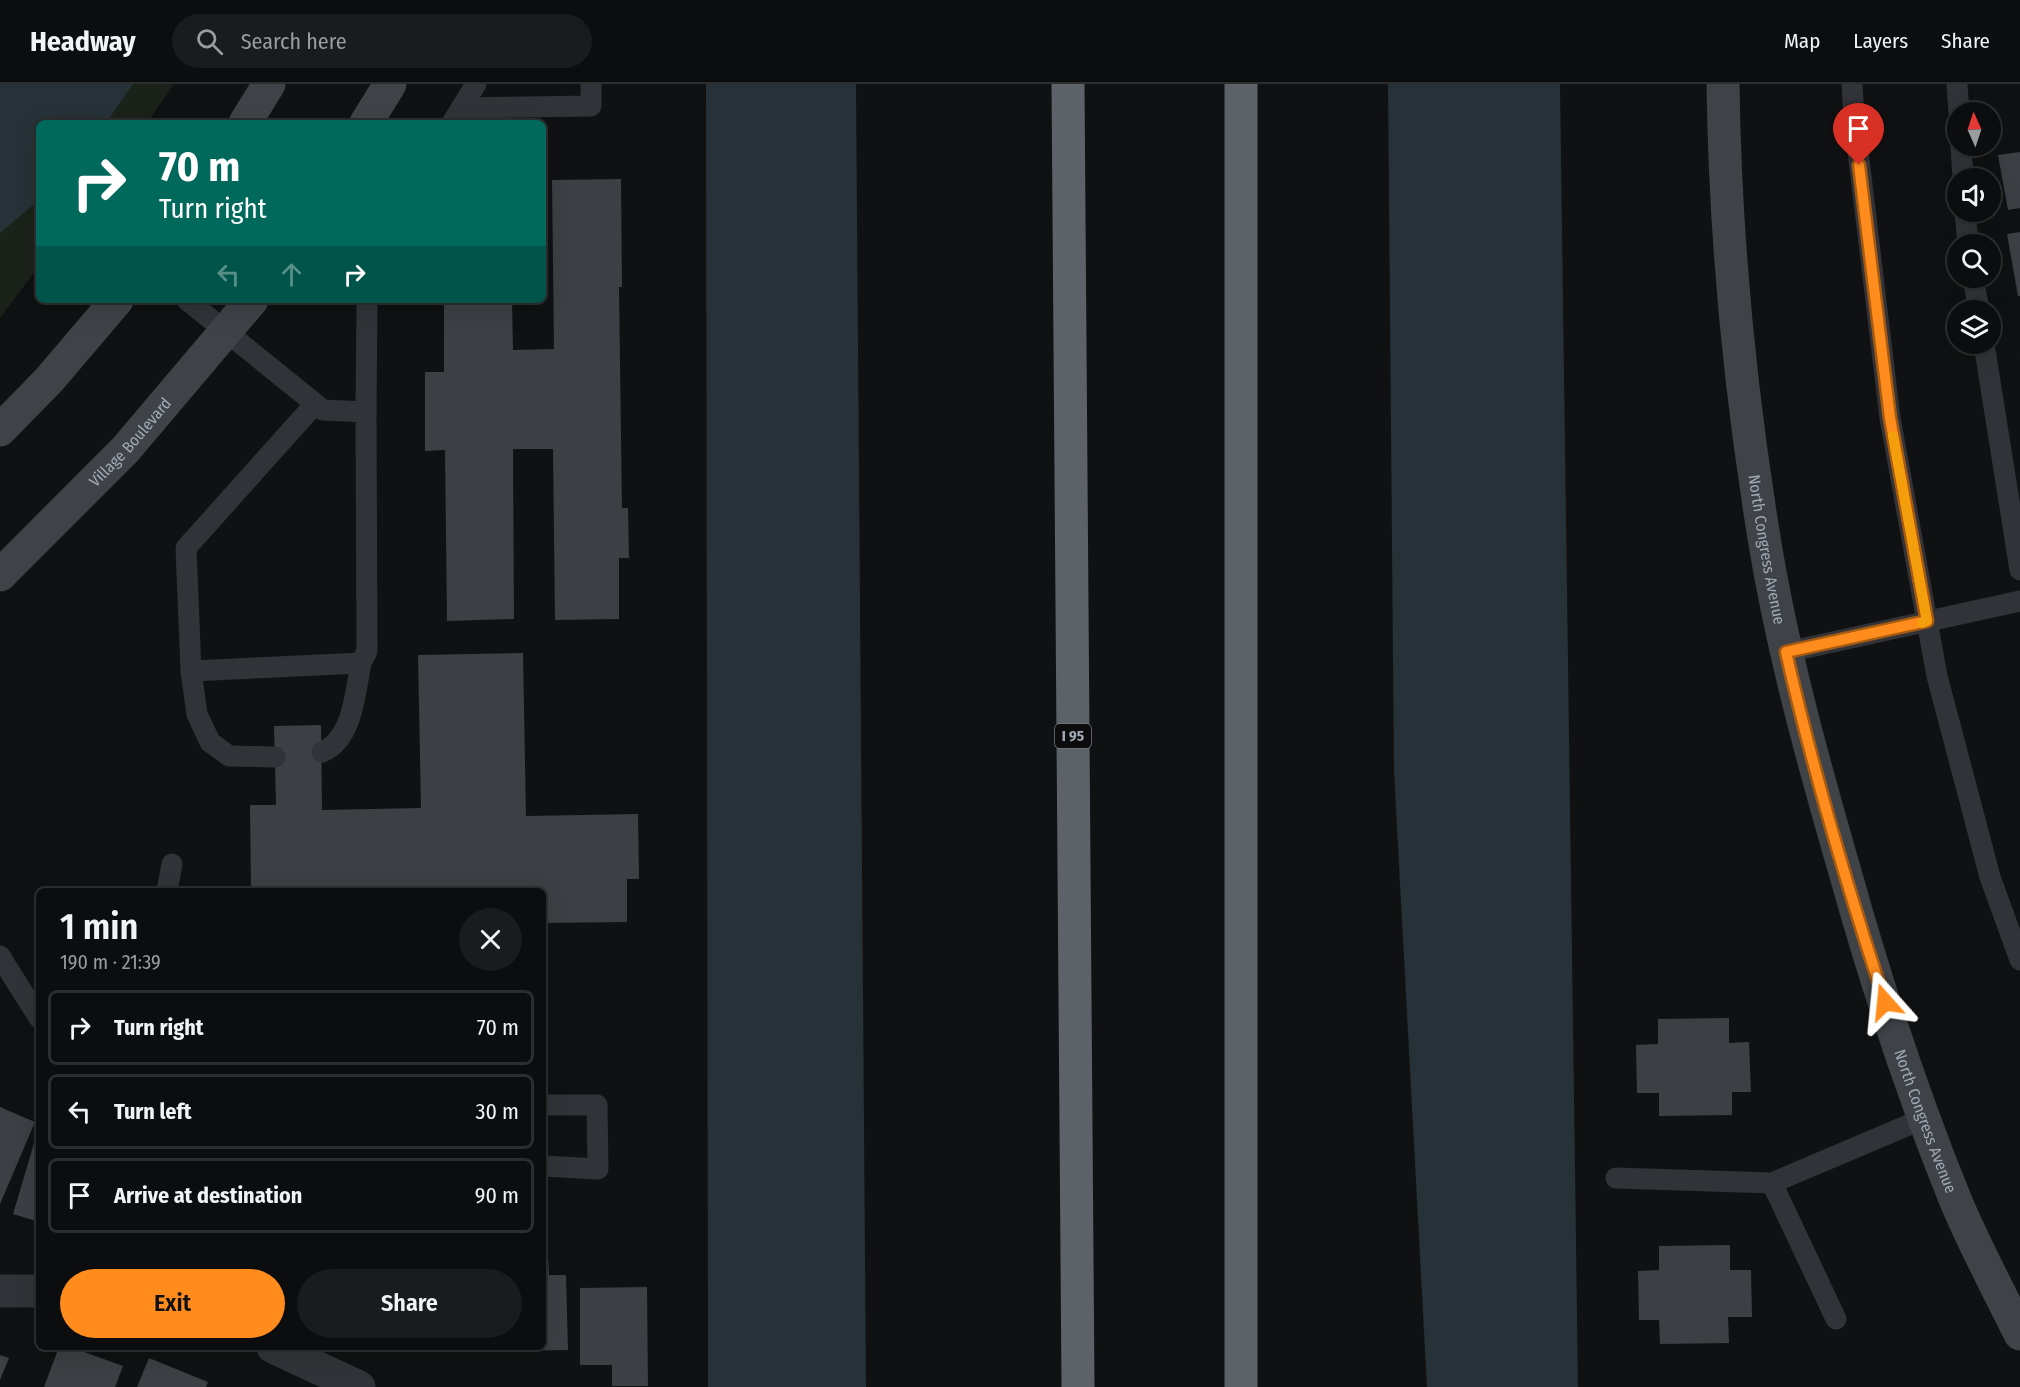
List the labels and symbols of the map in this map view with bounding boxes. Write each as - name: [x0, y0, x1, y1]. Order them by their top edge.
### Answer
- north arrow: [1947, 102, 2001, 156]
- pin: [1833, 103, 1884, 165]
- street label: Village Boulevard: [85, 394, 175, 490]
- street label: North Congress Avenue: [1745, 473, 1790, 626]
- road number: I 95: [1055, 724, 1091, 748]
- position arrow: [1853, 970, 1917, 1034]
- street label: North Congress Avenue: [1891, 1047, 1961, 1196]

